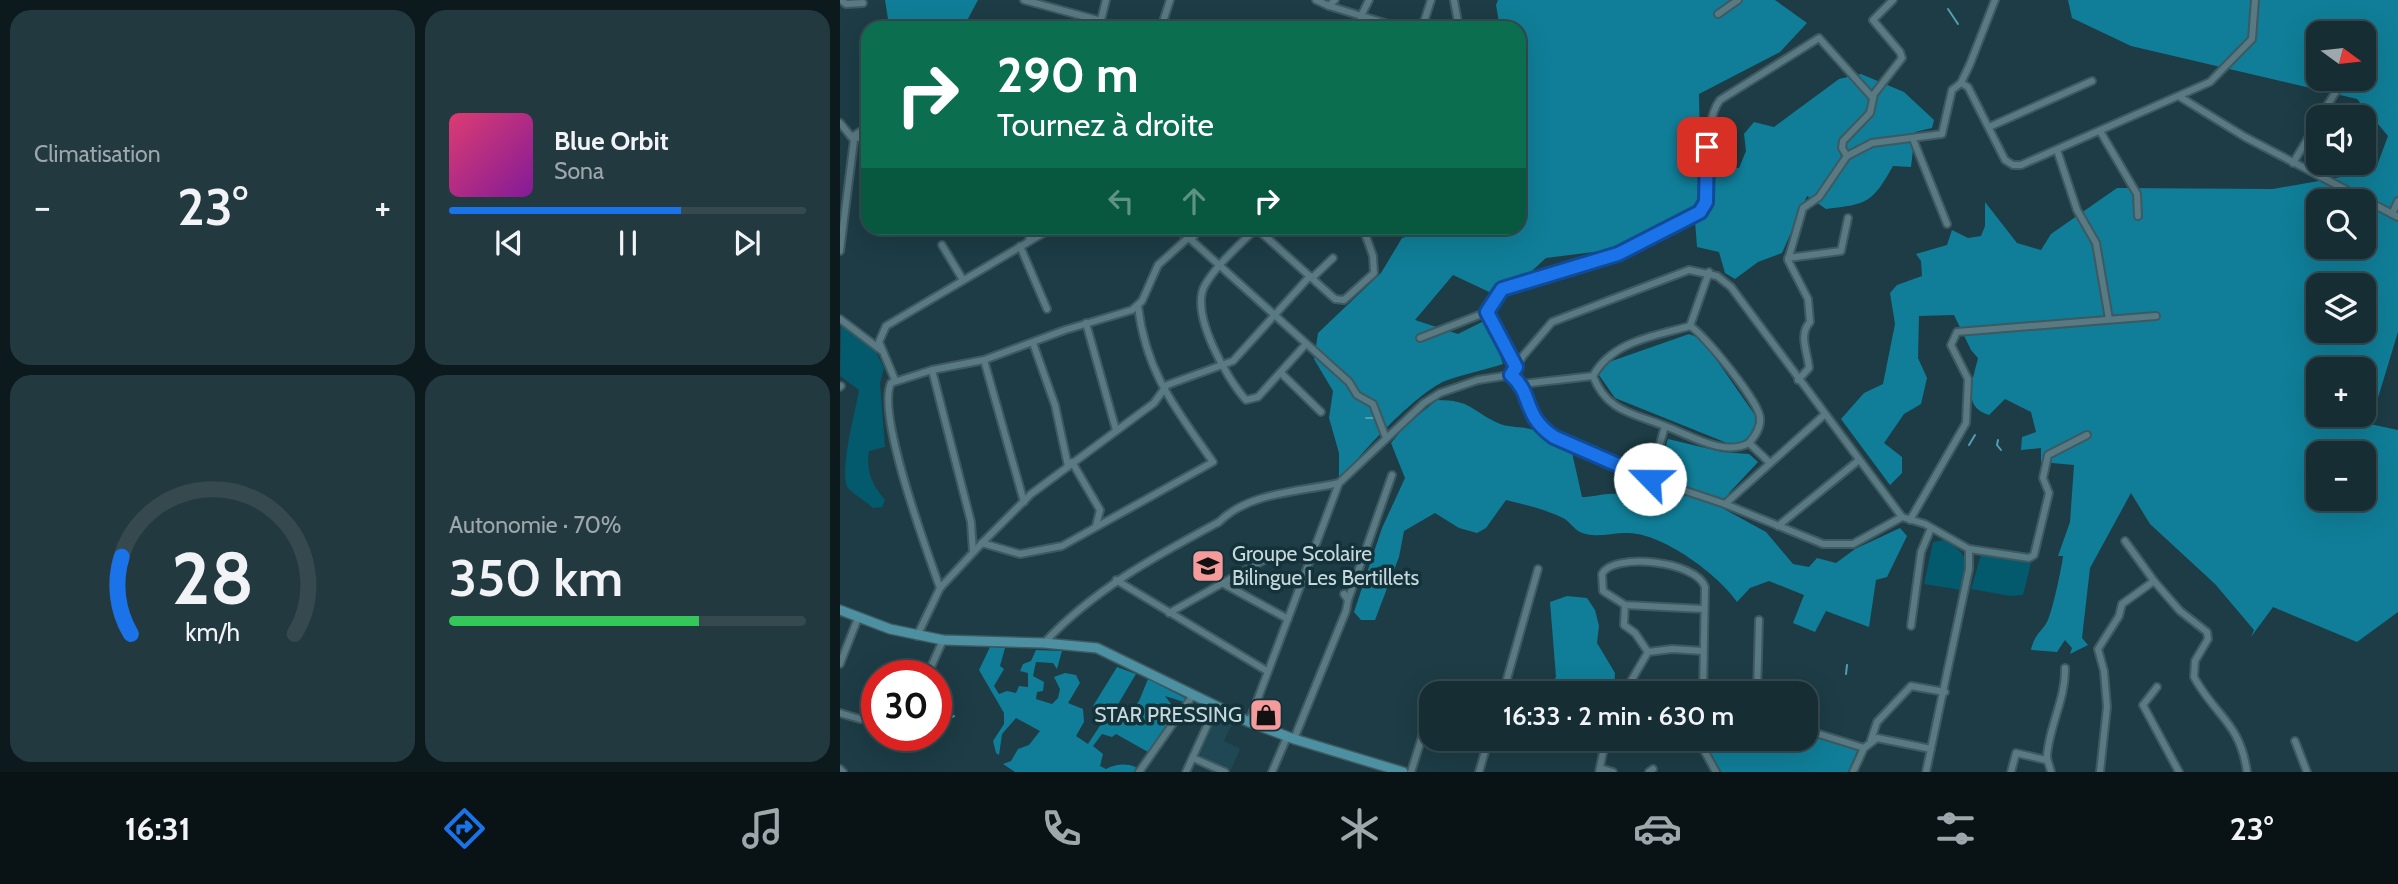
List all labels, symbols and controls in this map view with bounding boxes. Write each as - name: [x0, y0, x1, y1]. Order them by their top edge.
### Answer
- north arrow: [2306, 21, 2376, 91]
- map controls: [2306, 21, 2376, 511]
- text: 290 m: [997, 45, 1139, 104]
- icon: right: [882, 49, 973, 140]
- text: Tournez à droite: [997, 105, 1214, 144]
- button: sound: [2306, 105, 2376, 175]
- pin: [1677, 117, 1737, 177]
- text: Blue Orbit: [554, 125, 669, 157]
- icon: arrive: [1688, 128, 1726, 166]
- text: Climatisation: [34, 140, 161, 168]
- text: Sona: [554, 157, 604, 185]
- text: 23°: [177, 175, 248, 238]
- icon: left: [1102, 182, 1140, 220]
- icon: ahead: [1175, 182, 1213, 220]
- icon: right: [1248, 182, 1286, 220]
- text: −: [34, 183, 51, 230]
- text: +: [374, 183, 391, 230]
- button: search: [2306, 189, 2376, 259]
- icon: previous: [490, 224, 528, 262]
- icon: pause: [609, 224, 647, 262]
- icon: next: [728, 224, 766, 262]
- button: layers: [2306, 273, 2376, 343]
- button: +: [2306, 357, 2376, 427]
- button: −: [2306, 441, 2376, 511]
- position arrow: [1613, 442, 1687, 516]
- text: Autonomie · 70%: [449, 511, 622, 539]
- text: 28: [171, 535, 254, 623]
- place label: Groupe Scolaire Bilingue Les Bertillets: [1232, 541, 1420, 590]
- text: 350 km: [449, 546, 623, 609]
- school or university icon: Groupe Scolaire Bilingue Les Bertillets: [1189, 547, 1227, 585]
- text: km/h: [185, 617, 240, 647]
- speed limit sign: 30: [861, 660, 952, 751]
- shop icon: STAR PRESSING: [1247, 696, 1285, 734]
- text: 16:33 · 2 min · 630 m: [1503, 700, 1734, 732]
- place label: STAR PRESSING: [1094, 702, 1242, 727]
- icon: directions: [440, 804, 489, 853]
- icon: music: [738, 804, 787, 853]
- icon: phone: [1037, 804, 1086, 853]
- icon: climate: [1335, 804, 1384, 853]
- icon: car: [1633, 804, 1682, 853]
- icon: filters: [1931, 804, 1980, 853]
- text: 16:31: [125, 809, 191, 848]
- text: 23°: [2230, 809, 2273, 848]

